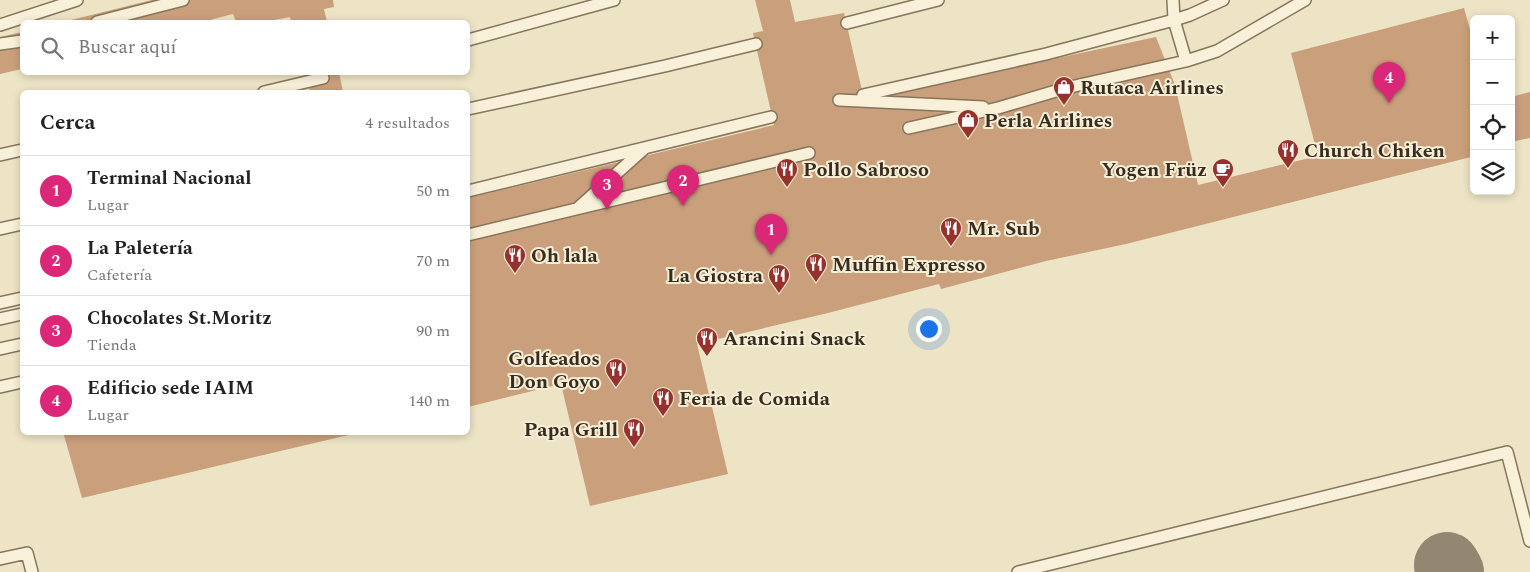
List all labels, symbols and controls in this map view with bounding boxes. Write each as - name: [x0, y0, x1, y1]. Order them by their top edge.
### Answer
- map controls: [1470, 15, 1515, 195]
- button: +: [1470, 15, 1515, 60]
- search box: [20, 20, 470, 75]
- text: Buscar aquí: [78, 33, 177, 62]
- icon: search: [38, 34, 66, 62]
- button: −: [1470, 60, 1515, 105]
- pin: 4: [1373, 62, 1405, 103]
- place label: Rutaca Airlines: [1080, 73, 1224, 103]
- shop icon: Rutaca Airlines: [1052, 75, 1076, 106]
- button: locate: [1470, 105, 1515, 150]
- place label: Perla Airlines: [984, 106, 1112, 136]
- text: Cerca: [40, 107, 95, 139]
- shop icon: Perla Airlines: [956, 108, 980, 139]
- text: 4 resultados: [365, 111, 450, 135]
- place label: Church Chiken: [1304, 136, 1445, 166]
- restaurant icon: Church Chiken: [1276, 138, 1300, 169]
- button: layers: [1470, 150, 1515, 195]
- place label: Pollo Sabroso: [803, 155, 929, 185]
- place label: Yogen Früz: [1102, 155, 1207, 185]
- restaurant icon: Pollo Sabroso: [775, 157, 799, 188]
- cafe icon: Yogen Früz: [1211, 157, 1235, 188]
- text: Terminal Nacional: [87, 164, 251, 193]
- pin: 2: [667, 165, 699, 206]
- pin: 3: [591, 169, 623, 210]
- text: 1: [52, 179, 60, 203]
- text: 50 m: [416, 179, 450, 203]
- text: Lugar: [87, 193, 129, 217]
- pin: 1: [755, 214, 787, 255]
- place label: Mr. Sub: [967, 214, 1040, 244]
- restaurant icon: Mr. Sub: [939, 216, 963, 247]
- text: La Paletería: [87, 234, 193, 263]
- place label: Oh lala: [531, 241, 598, 271]
- restaurant icon: Oh lala: [503, 243, 527, 274]
- text: 2: [52, 249, 60, 273]
- text: 70 m: [416, 249, 450, 273]
- place label: Muffin Expresso: [832, 250, 986, 280]
- restaurant icon: Muffin Expresso: [804, 252, 828, 283]
- place label: La Giostra: [667, 261, 764, 291]
- text: Cafetería: [87, 263, 152, 287]
- restaurant icon: La Giostra: [767, 263, 791, 294]
- text: Chocolates St.Moritz: [87, 304, 272, 333]
- your location: [916, 316, 942, 342]
- text: 3: [52, 319, 60, 343]
- text: 90 m: [416, 319, 450, 343]
- place label: Arancini Snack: [723, 324, 866, 354]
- restaurant icon: Arancini Snack: [695, 326, 719, 357]
- text: Tienda: [87, 333, 137, 357]
- place label: Golfeados Don Goyo: [508, 344, 600, 397]
- restaurant icon: Golfeados Don Goyo: [604, 357, 628, 388]
- text: Edificio sede IAIM: [87, 374, 254, 403]
- place label: Feria de Comida: [679, 384, 831, 414]
- restaurant icon: Feria de Comida: [651, 386, 675, 417]
- text: 4: [52, 389, 60, 413]
- text: 140 m: [408, 389, 450, 413]
- text: Lugar: [87, 403, 129, 427]
- place label: Papa Grill: [524, 415, 618, 445]
- restaurant icon: Papa Grill: [622, 417, 646, 448]

